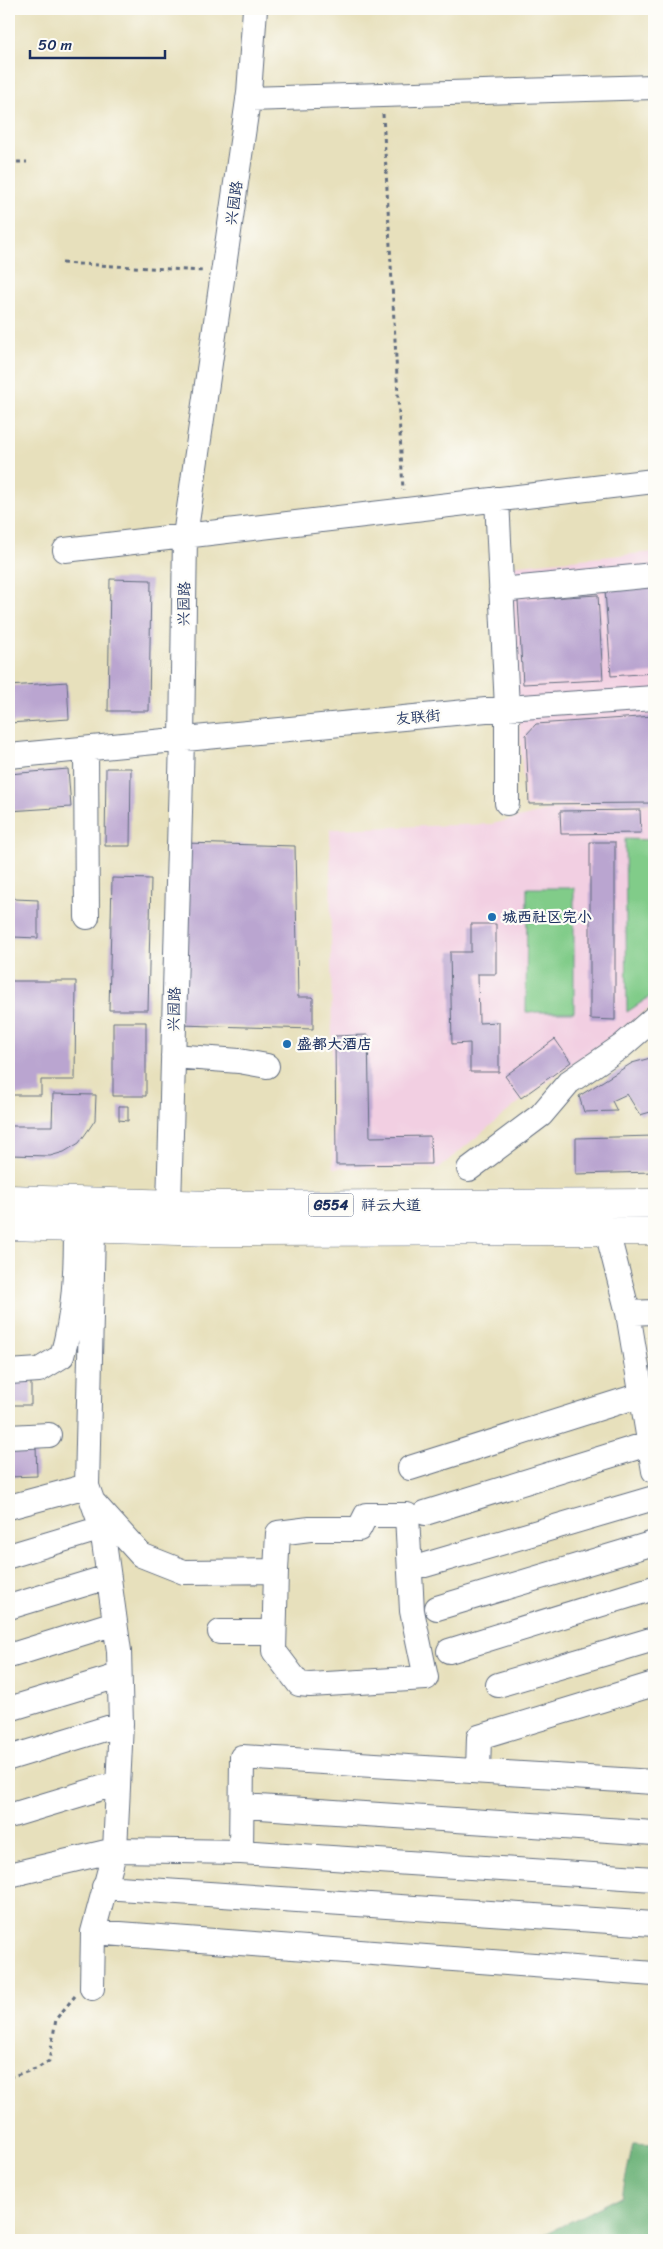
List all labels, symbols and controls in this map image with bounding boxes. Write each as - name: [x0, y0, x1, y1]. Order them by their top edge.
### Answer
- scale bar: [30, 28, 165, 60]
- text: 50 m: [38, 32, 73, 58]
- street label: 兴园路: [218, 179, 250, 227]
- street label: 兴园路: [171, 581, 197, 627]
- street label: 友联街: [394, 702, 442, 732]
- place label: 城西社区完小: [502, 904, 592, 930]
- marker: 城西社区完小: [486, 911, 498, 923]
- street label: 兴园路: [160, 986, 188, 1032]
- place label: 盛都大酒店: [297, 1031, 372, 1057]
- marker: 盛都大酒店: [281, 1038, 293, 1050]
- street label: 祥云大道: [361, 1192, 421, 1218]
- road number: G554: [308, 1194, 354, 1216]

